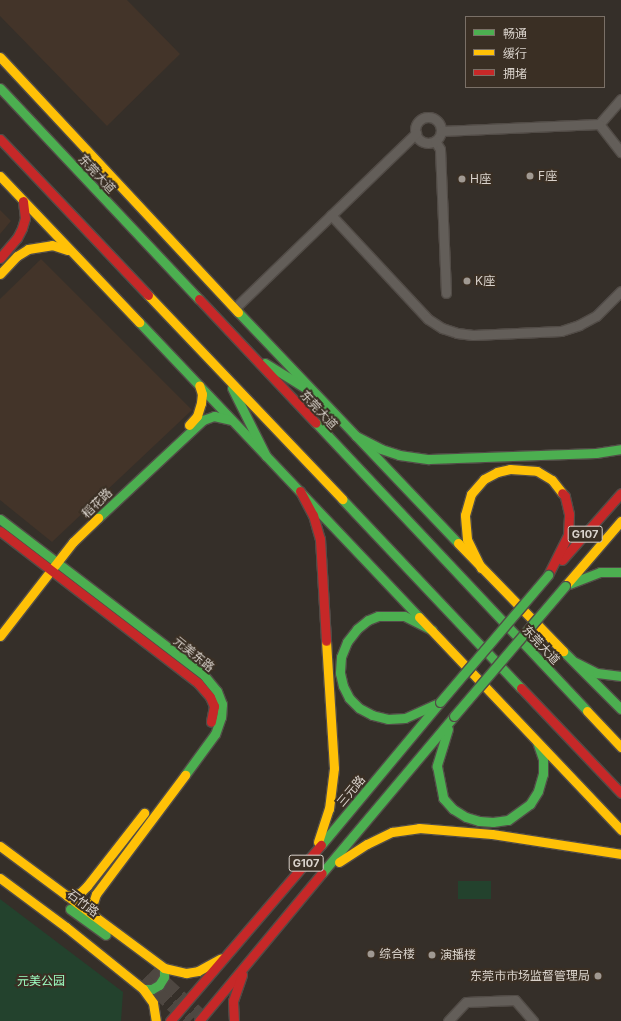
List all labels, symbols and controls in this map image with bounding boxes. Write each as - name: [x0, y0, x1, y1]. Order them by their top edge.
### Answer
- legend: [465, 16, 605, 88]
- text: 畅通: [503, 26, 527, 41]
- text: 缓行: [503, 46, 527, 61]
- text: 拥堵: [503, 66, 527, 81]
- street label: 东莞大道: [75, 152, 119, 196]
- place label: F座: [538, 169, 557, 183]
- marker: F座: [525, 171, 535, 181]
- place label: H座: [470, 172, 491, 186]
- marker: H座: [457, 174, 467, 184]
- place label: K座: [475, 274, 495, 288]
- marker: K座: [462, 276, 472, 286]
- street label: 东莞大道: [297, 388, 341, 432]
- street label: 稻花路: [79, 485, 115, 521]
- road number: G107: [567, 525, 603, 543]
- street label: 东莞大道: [519, 623, 563, 667]
- street label: 元美东路: [171, 633, 217, 675]
- street label: 三元路: [334, 773, 368, 809]
- road number: G107: [288, 854, 324, 872]
- street label: 石竹路: [64, 886, 102, 920]
- place label: 综合楼: [379, 947, 415, 961]
- place label: 演播楼: [440, 948, 476, 962]
- marker: 综合楼: [366, 949, 376, 959]
- marker: 演播楼: [427, 950, 437, 960]
- place label: 东莞市市场监督管理局: [470, 969, 590, 983]
- marker: 东莞市市场监督管理局: [593, 971, 603, 981]
- park label: 元美公园: [17, 974, 65, 988]

